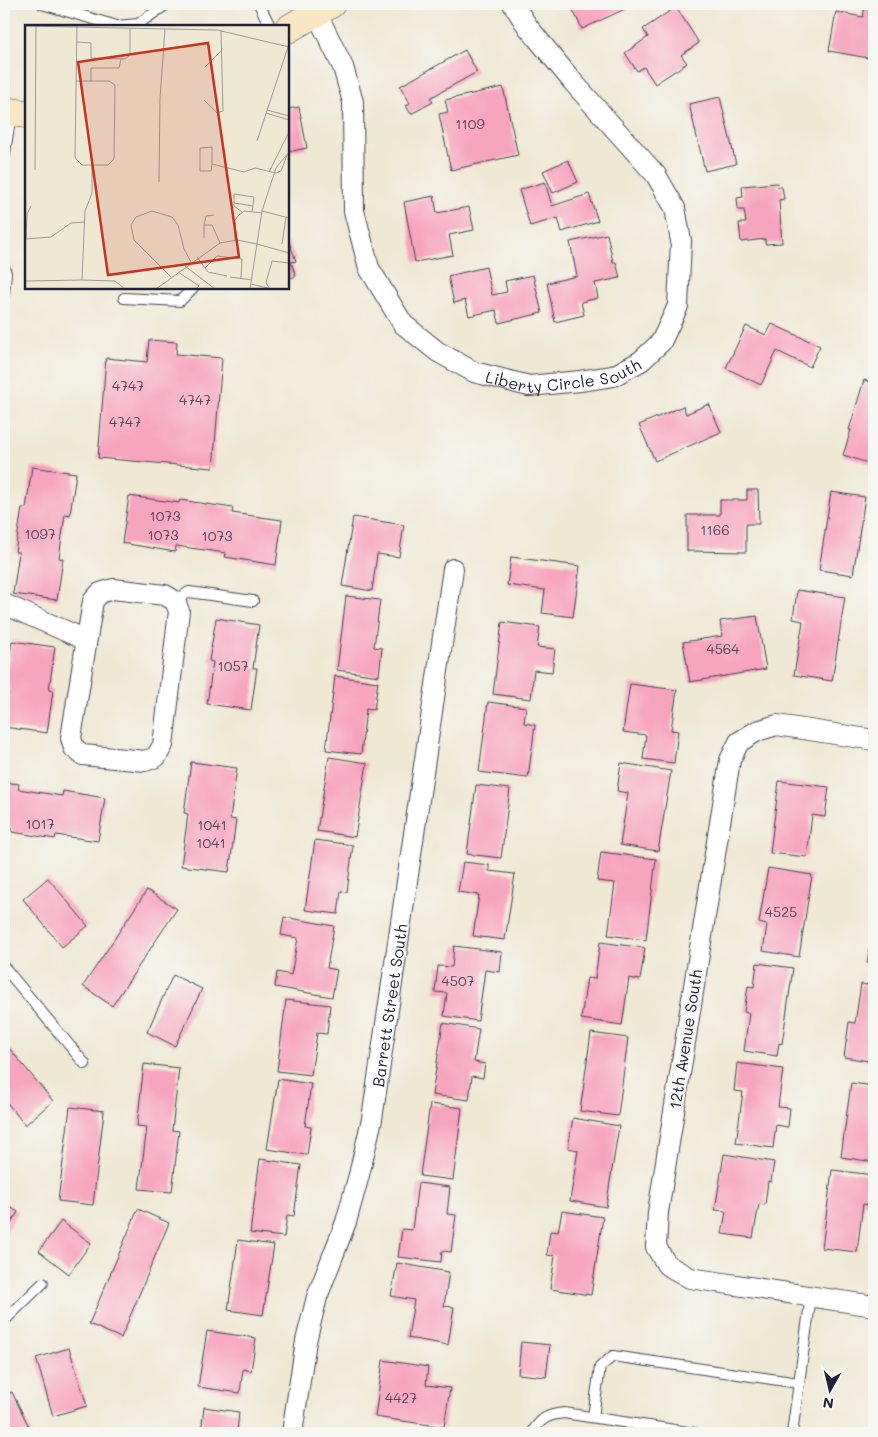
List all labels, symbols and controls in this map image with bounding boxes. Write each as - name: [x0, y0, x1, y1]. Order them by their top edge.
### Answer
- inset map: [25, 25, 289, 289]
- house number: 1109: [455, 114, 485, 133]
- street label: Liberty Circle South: [484, 353, 644, 397]
- house number: 4747: [112, 376, 144, 395]
- house number: 4747: [179, 390, 211, 409]
- house number: 4747: [109, 412, 141, 431]
- house number: 1073: [150, 506, 180, 525]
- house number: 1166: [700, 520, 730, 539]
- house number: 1097: [25, 524, 56, 543]
- house number: 1073: [148, 525, 178, 544]
- house number: 1073: [202, 526, 232, 545]
- house number: 4564: [706, 639, 740, 658]
- house number: 1057: [218, 656, 249, 675]
- house number: 1017: [26, 814, 55, 833]
- house number: 1041: [197, 815, 227, 834]
- house number: 1041: [196, 833, 226, 852]
- house number: 4525: [765, 902, 797, 921]
- street label: Barrett Street South: [366, 922, 411, 1088]
- street label: 12th Avenue South: [664, 968, 706, 1110]
- house number: 4507: [442, 971, 475, 990]
- north arrow: [806, 1364, 856, 1414]
- house number: 4427: [385, 1388, 417, 1407]
- text: N: [822, 1393, 835, 1414]

